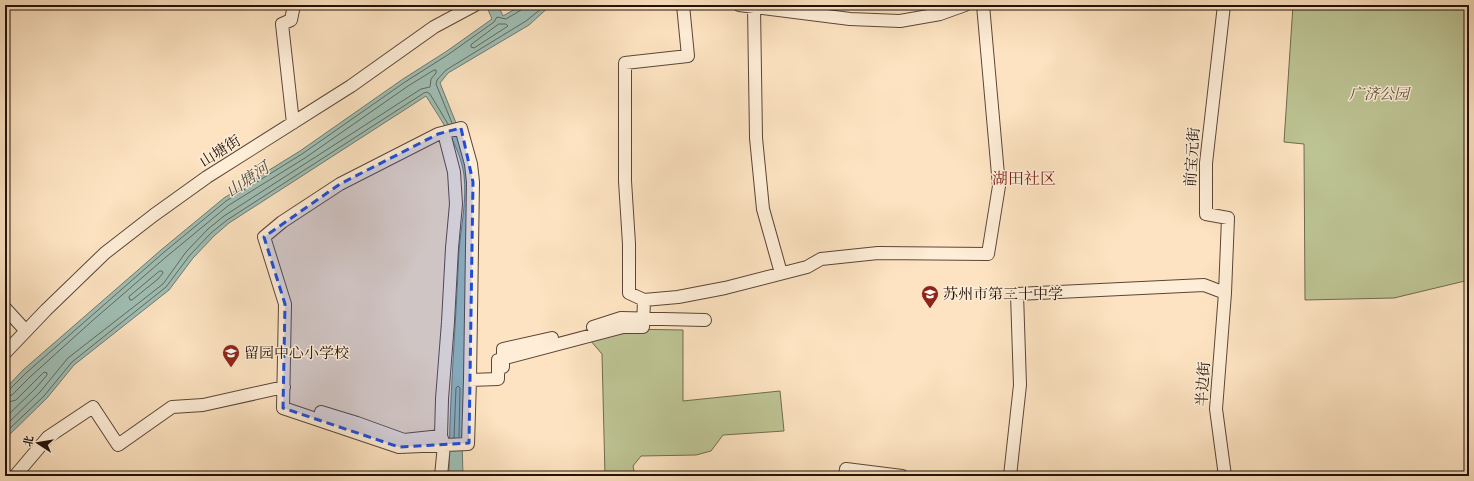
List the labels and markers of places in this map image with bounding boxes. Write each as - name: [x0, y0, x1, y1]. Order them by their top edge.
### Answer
- school or university icon: 苏州市第三十中学: [920, 284, 940, 309]
- place label: 苏州市第三十中学: [943, 286, 1063, 303]
- school or university icon: 留园中心小学校: [221, 343, 241, 368]
- place label: 留园中心小学校: [244, 345, 349, 362]

